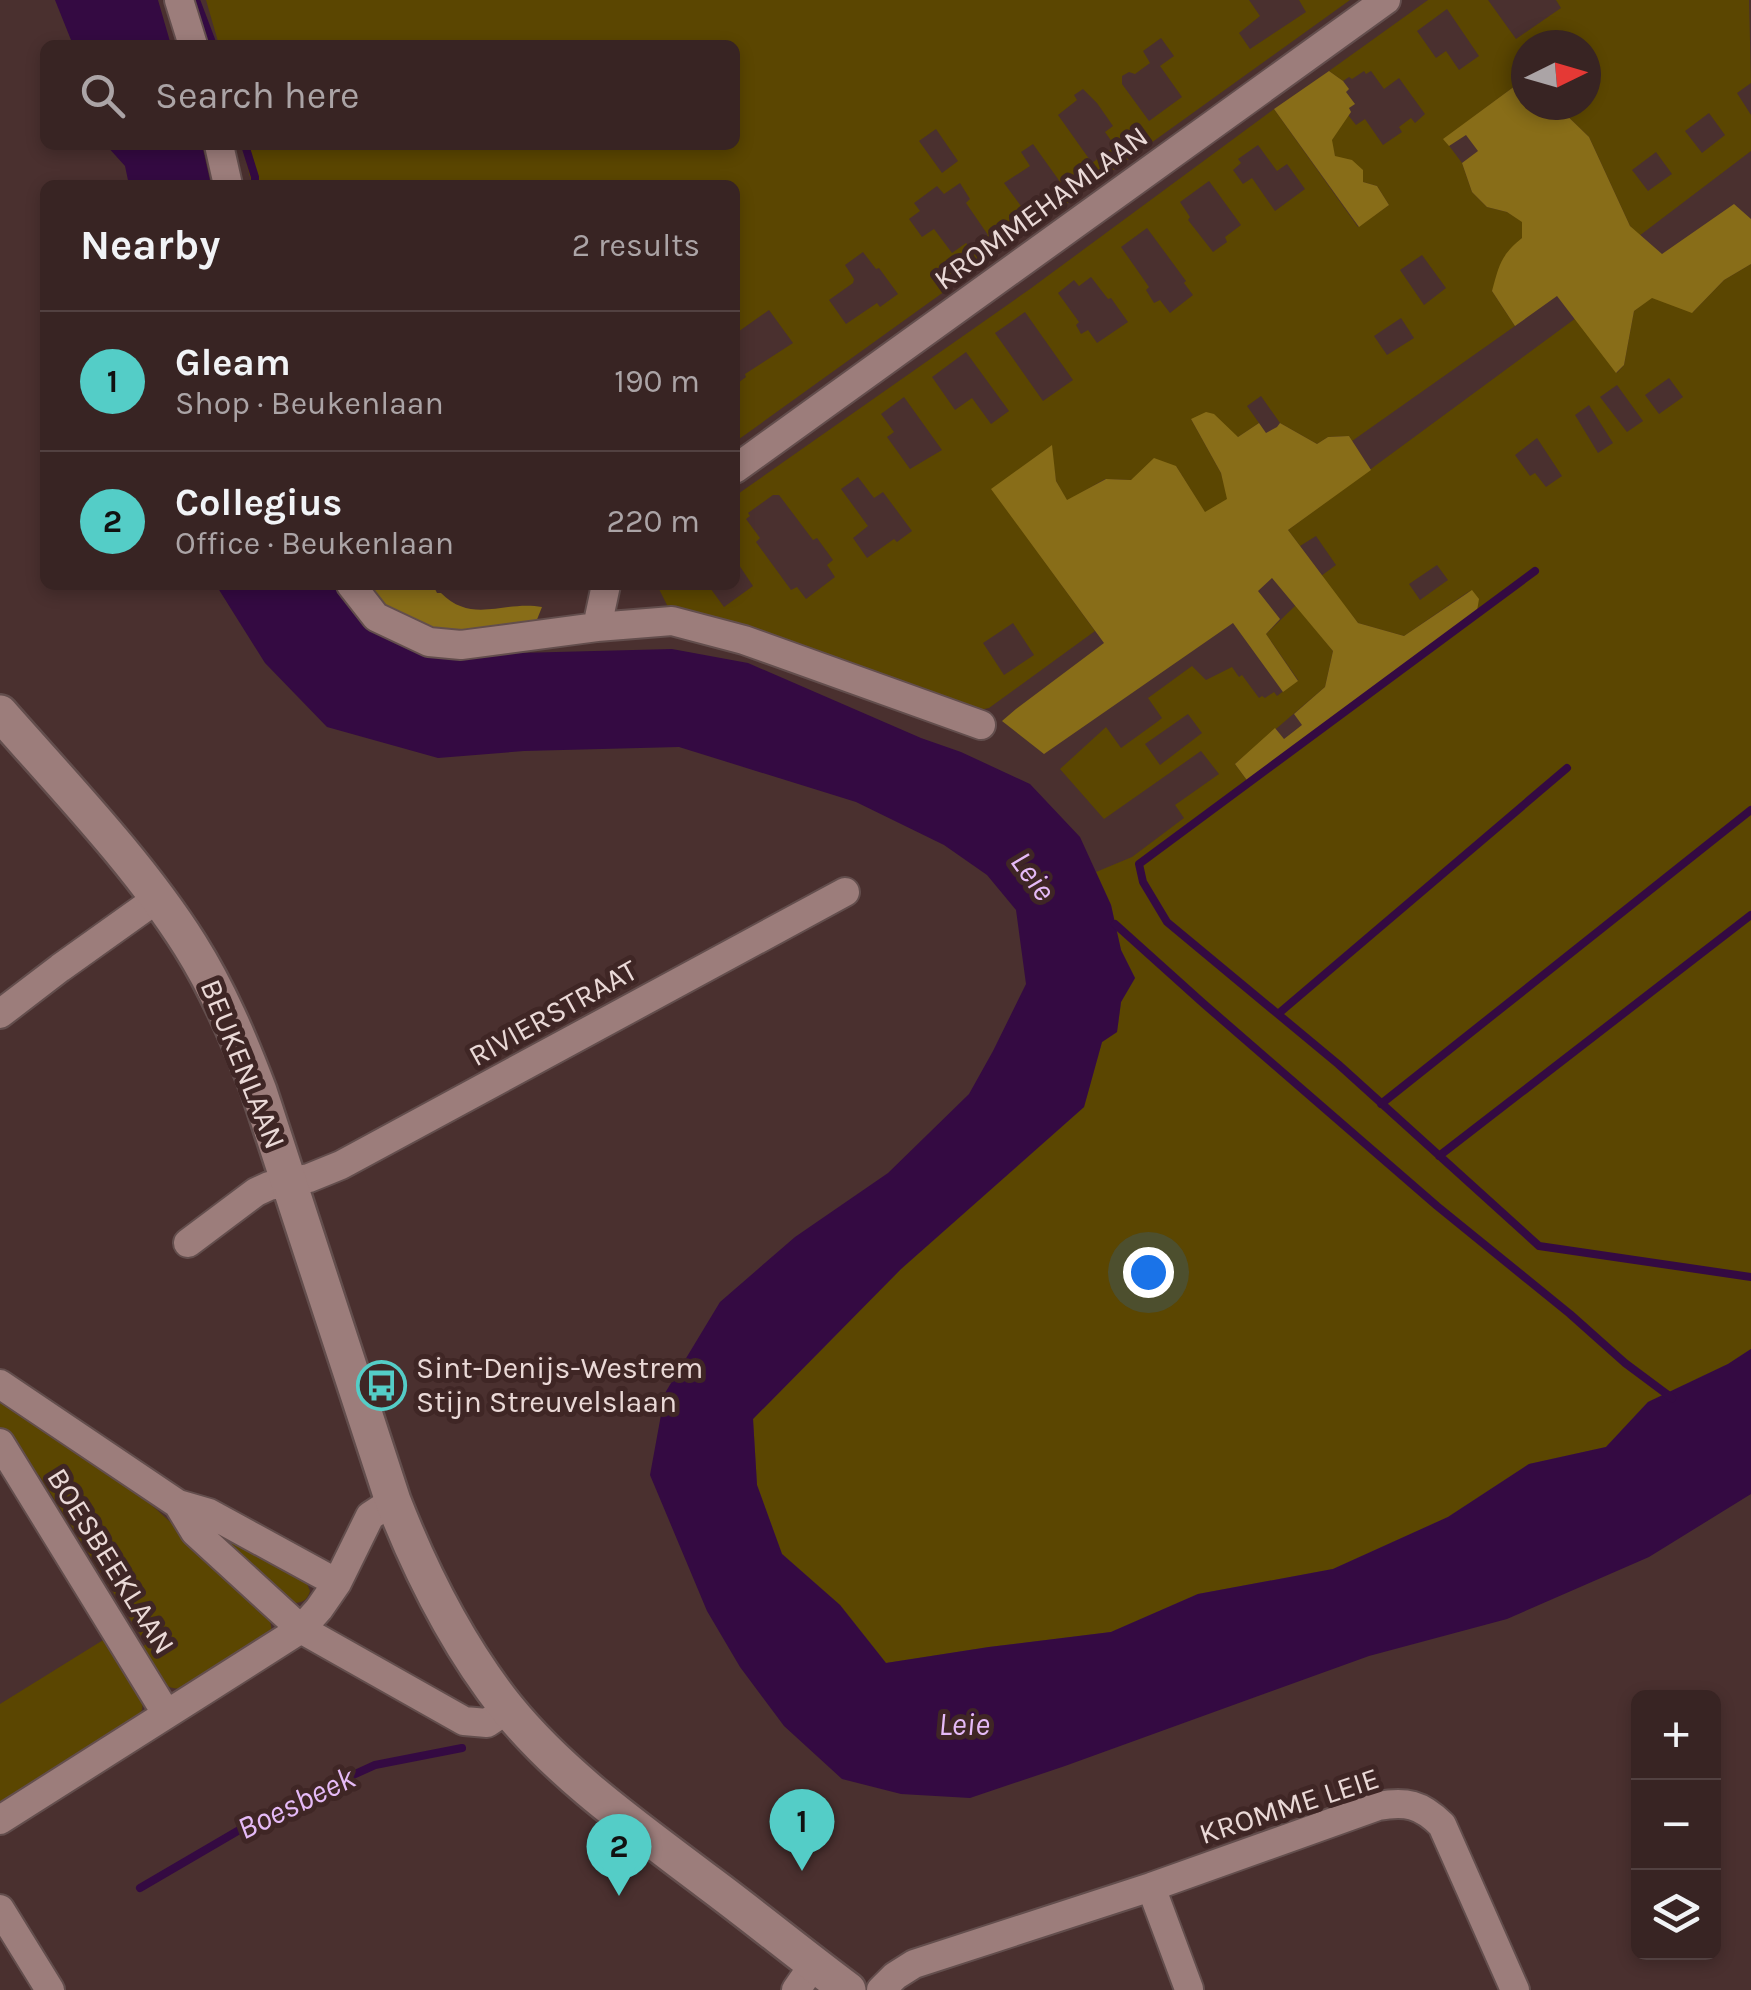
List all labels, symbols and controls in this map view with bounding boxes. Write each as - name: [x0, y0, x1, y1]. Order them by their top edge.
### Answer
- north arrow: [1511, 30, 1601, 120]
- search box: [40, 40, 740, 150]
- icon: search: [75, 68, 130, 123]
- text: Search here: [155, 73, 359, 118]
- street label: KROMMEHAMLAAN: [927, 118, 1155, 298]
- text: Nearby: [80, 220, 220, 270]
- text: 2 results: [572, 227, 700, 264]
- text: Gleam: [175, 340, 291, 385]
- text: 1: [107, 363, 118, 400]
- text: 190 m: [614, 363, 700, 400]
- text: Shop · Beukenlaan: [175, 385, 444, 422]
- text: Collegius: [175, 480, 342, 525]
- text: 2: [103, 503, 122, 540]
- text: 220 m: [606, 503, 700, 540]
- text: Office · Beukenlaan: [175, 525, 454, 562]
- water label: Leie: [1003, 844, 1063, 908]
- street label: RIVIERSTRAAT: [462, 952, 644, 1074]
- street label: BEUKENLAAN: [193, 974, 293, 1154]
- your location: [1123, 1247, 1174, 1298]
- place label: Sint-Denijs-Westrem Stijn Streuvelslaan: [416, 1350, 703, 1420]
- bus stop icon: Sint-Denijs-Westrem Stijn Streuvelslaan: [355, 1359, 407, 1411]
- street label: BOESBEEKLAAN: [39, 1461, 183, 1661]
- map controls: [1631, 1690, 1721, 1960]
- button: +: [1631, 1690, 1721, 1780]
- water label: Leie: [938, 1706, 990, 1743]
- water label: Boesbeek: [231, 1758, 362, 1847]
- street label: KROMME LEIE: [1195, 1760, 1383, 1852]
- button: −: [1631, 1780, 1721, 1870]
- pin: 1: [770, 1788, 834, 1871]
- pin: 2: [586, 1814, 652, 1896]
- button: layers: [1631, 1870, 1721, 1960]

